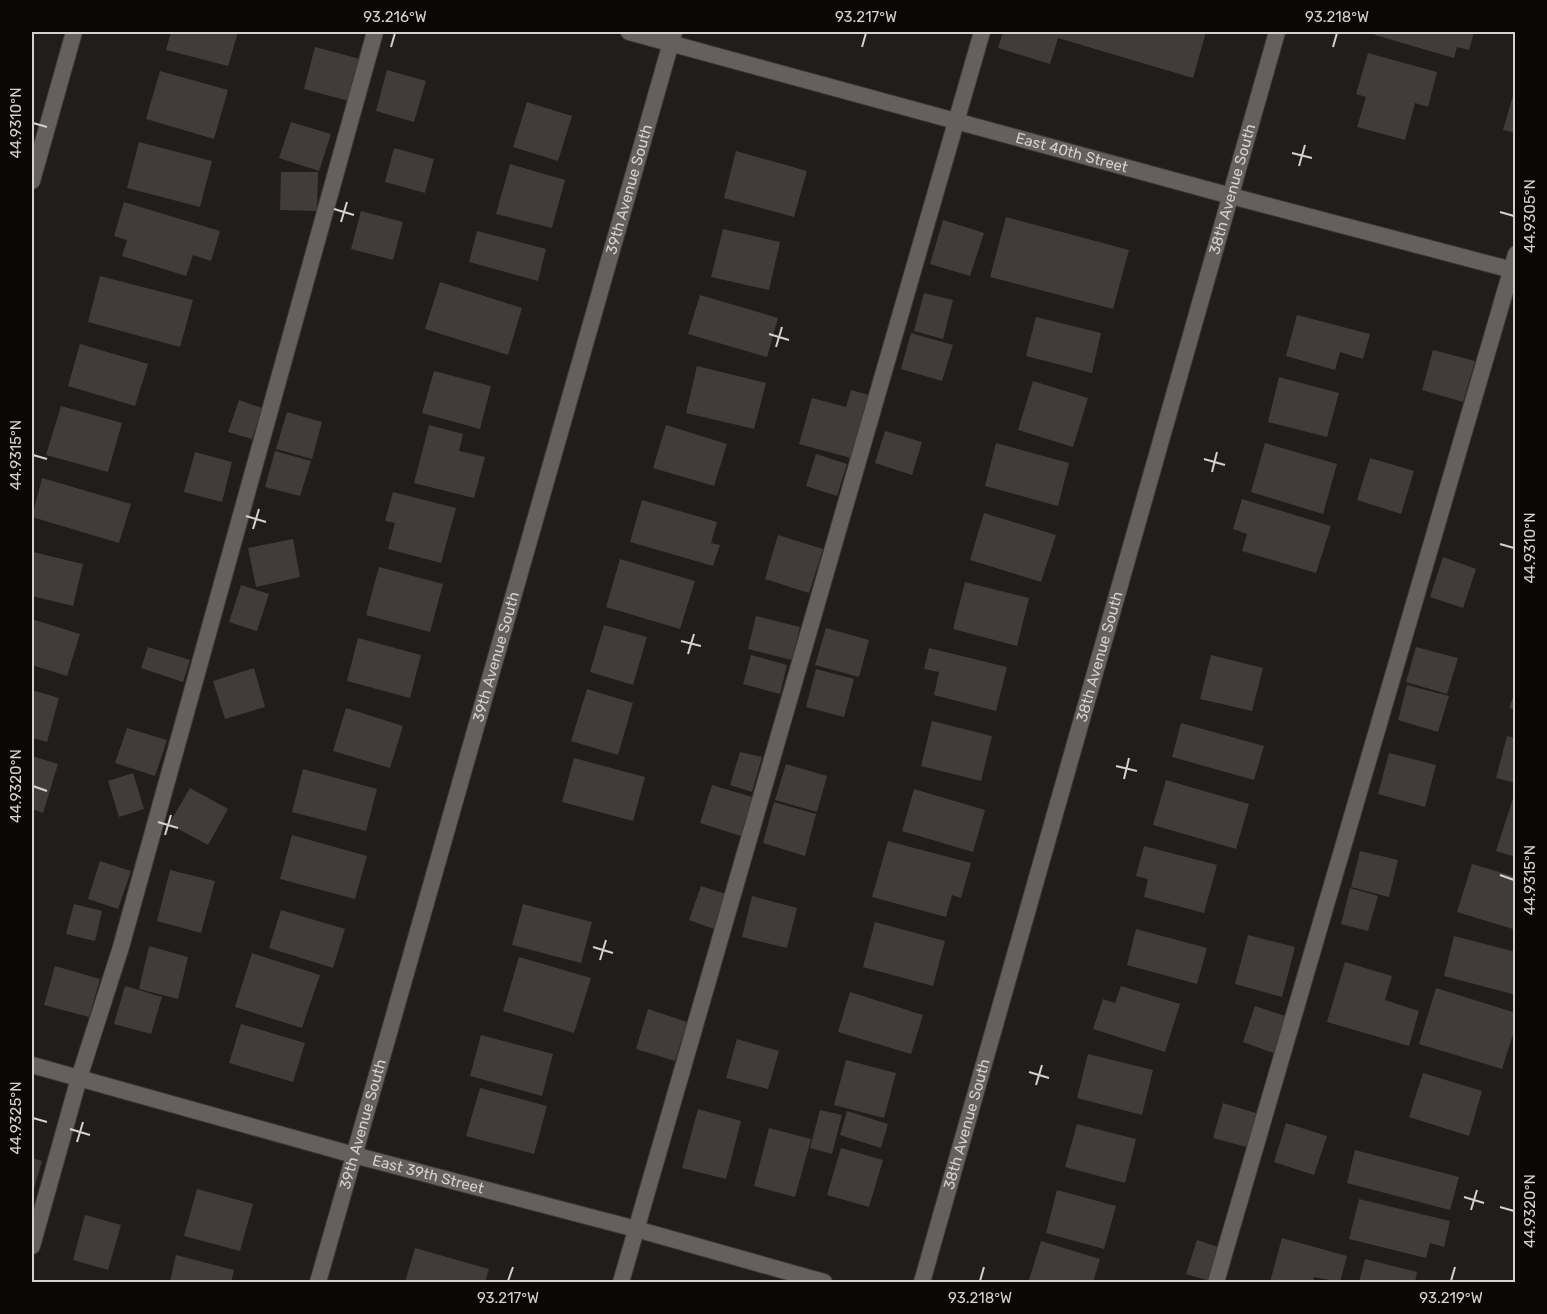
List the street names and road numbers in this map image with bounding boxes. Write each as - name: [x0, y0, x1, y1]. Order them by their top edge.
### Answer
- street label: 39th Avenue South: [602, 122, 656, 257]
- street label: 38th Avenue South: [1205, 122, 1259, 257]
- street label: East 40th Street: [1014, 129, 1130, 177]
- street label: 38th Avenue South: [1072, 589, 1127, 724]
- street label: 39th Avenue South: [469, 590, 523, 724]
- street label: 39th Avenue South: [336, 1057, 390, 1191]
- street label: 38th Avenue South: [940, 1057, 994, 1192]
- street label: East 39th Street: [370, 1151, 486, 1198]

